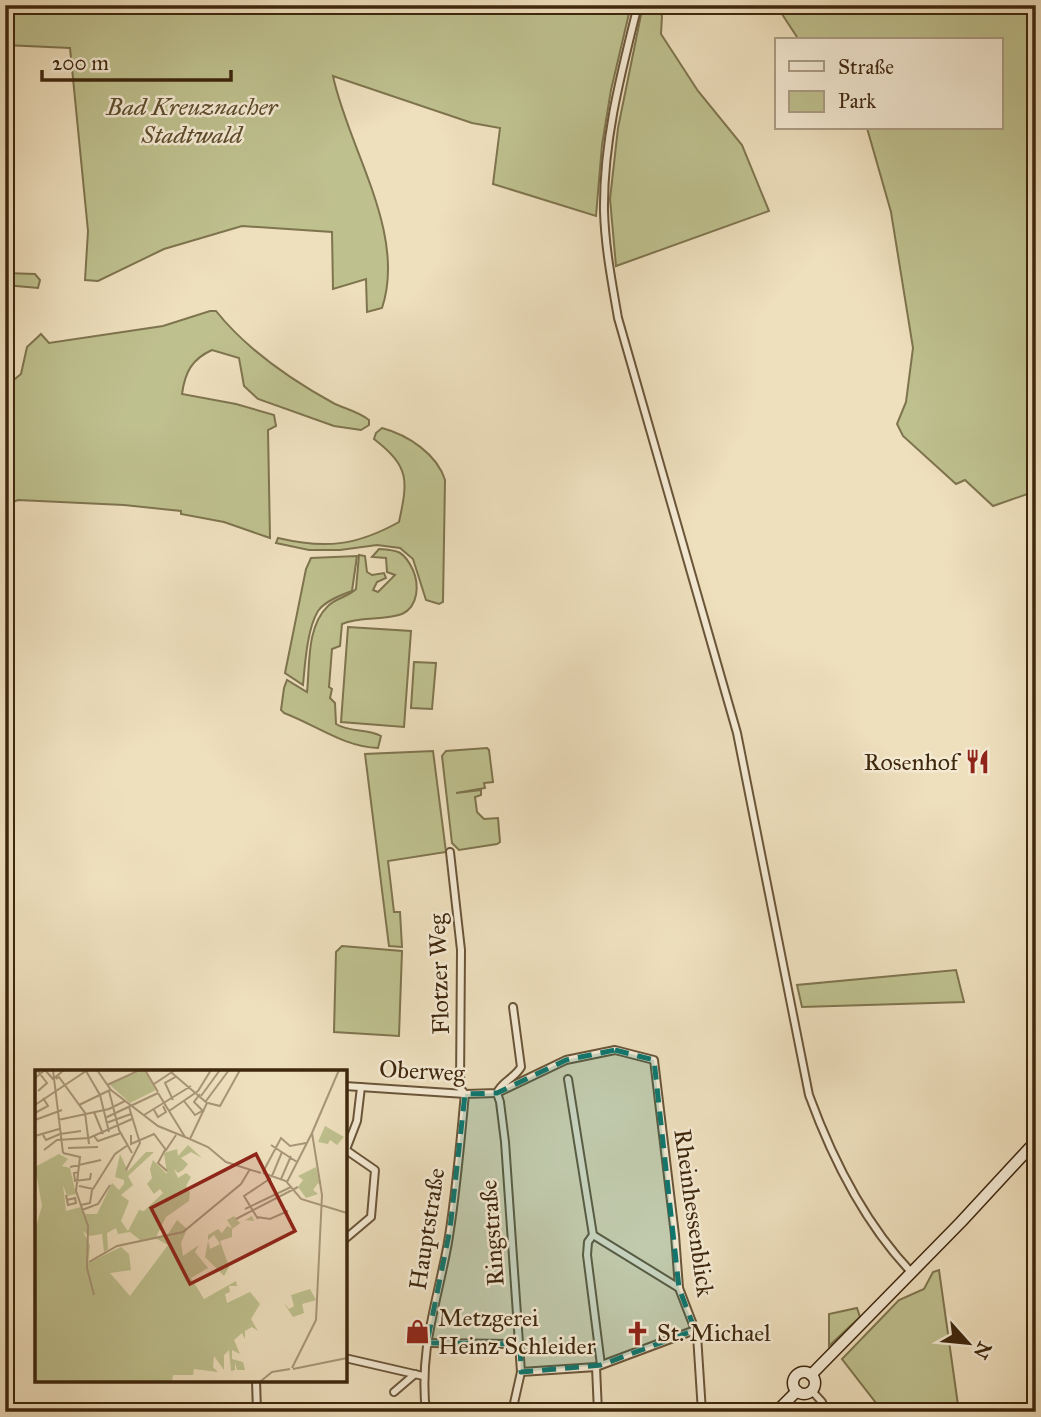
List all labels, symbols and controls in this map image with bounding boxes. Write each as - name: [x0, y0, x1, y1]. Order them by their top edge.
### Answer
- scale bar: [42, 38, 231, 82]
- legend: [775, 38, 1002, 130]
- text: 200 m: [52, 50, 109, 76]
- text: Straße: [838, 54, 894, 80]
- text: Park: [838, 88, 876, 114]
- park label: Bad Kreuznacher Stadtwald: [105, 92, 280, 150]
- place label: Rosenhof: [864, 747, 962, 777]
- restaurant icon: Rosenhof: [964, 748, 992, 776]
- street label: Flotzer Weg: [422, 912, 456, 1035]
- street label: Oberweg: [378, 1054, 466, 1088]
- inset map: [35, 1070, 346, 1382]
- street label: Rheinhessenblick: [667, 1127, 721, 1300]
- street label: Hauptstraße: [403, 1166, 451, 1292]
- street label: Ringstraße: [473, 1179, 511, 1287]
- place label: Metzgerei Heinz Schleider: [438, 1303, 596, 1361]
- north arrow: [932, 1308, 1002, 1378]
- shop icon: Metzgerei Heinz Schleider: [404, 1318, 432, 1346]
- place label: St. Michael: [657, 1318, 771, 1348]
- church icon: St. Michael: [623, 1319, 651, 1347]
- text: N: [969, 1338, 997, 1363]

